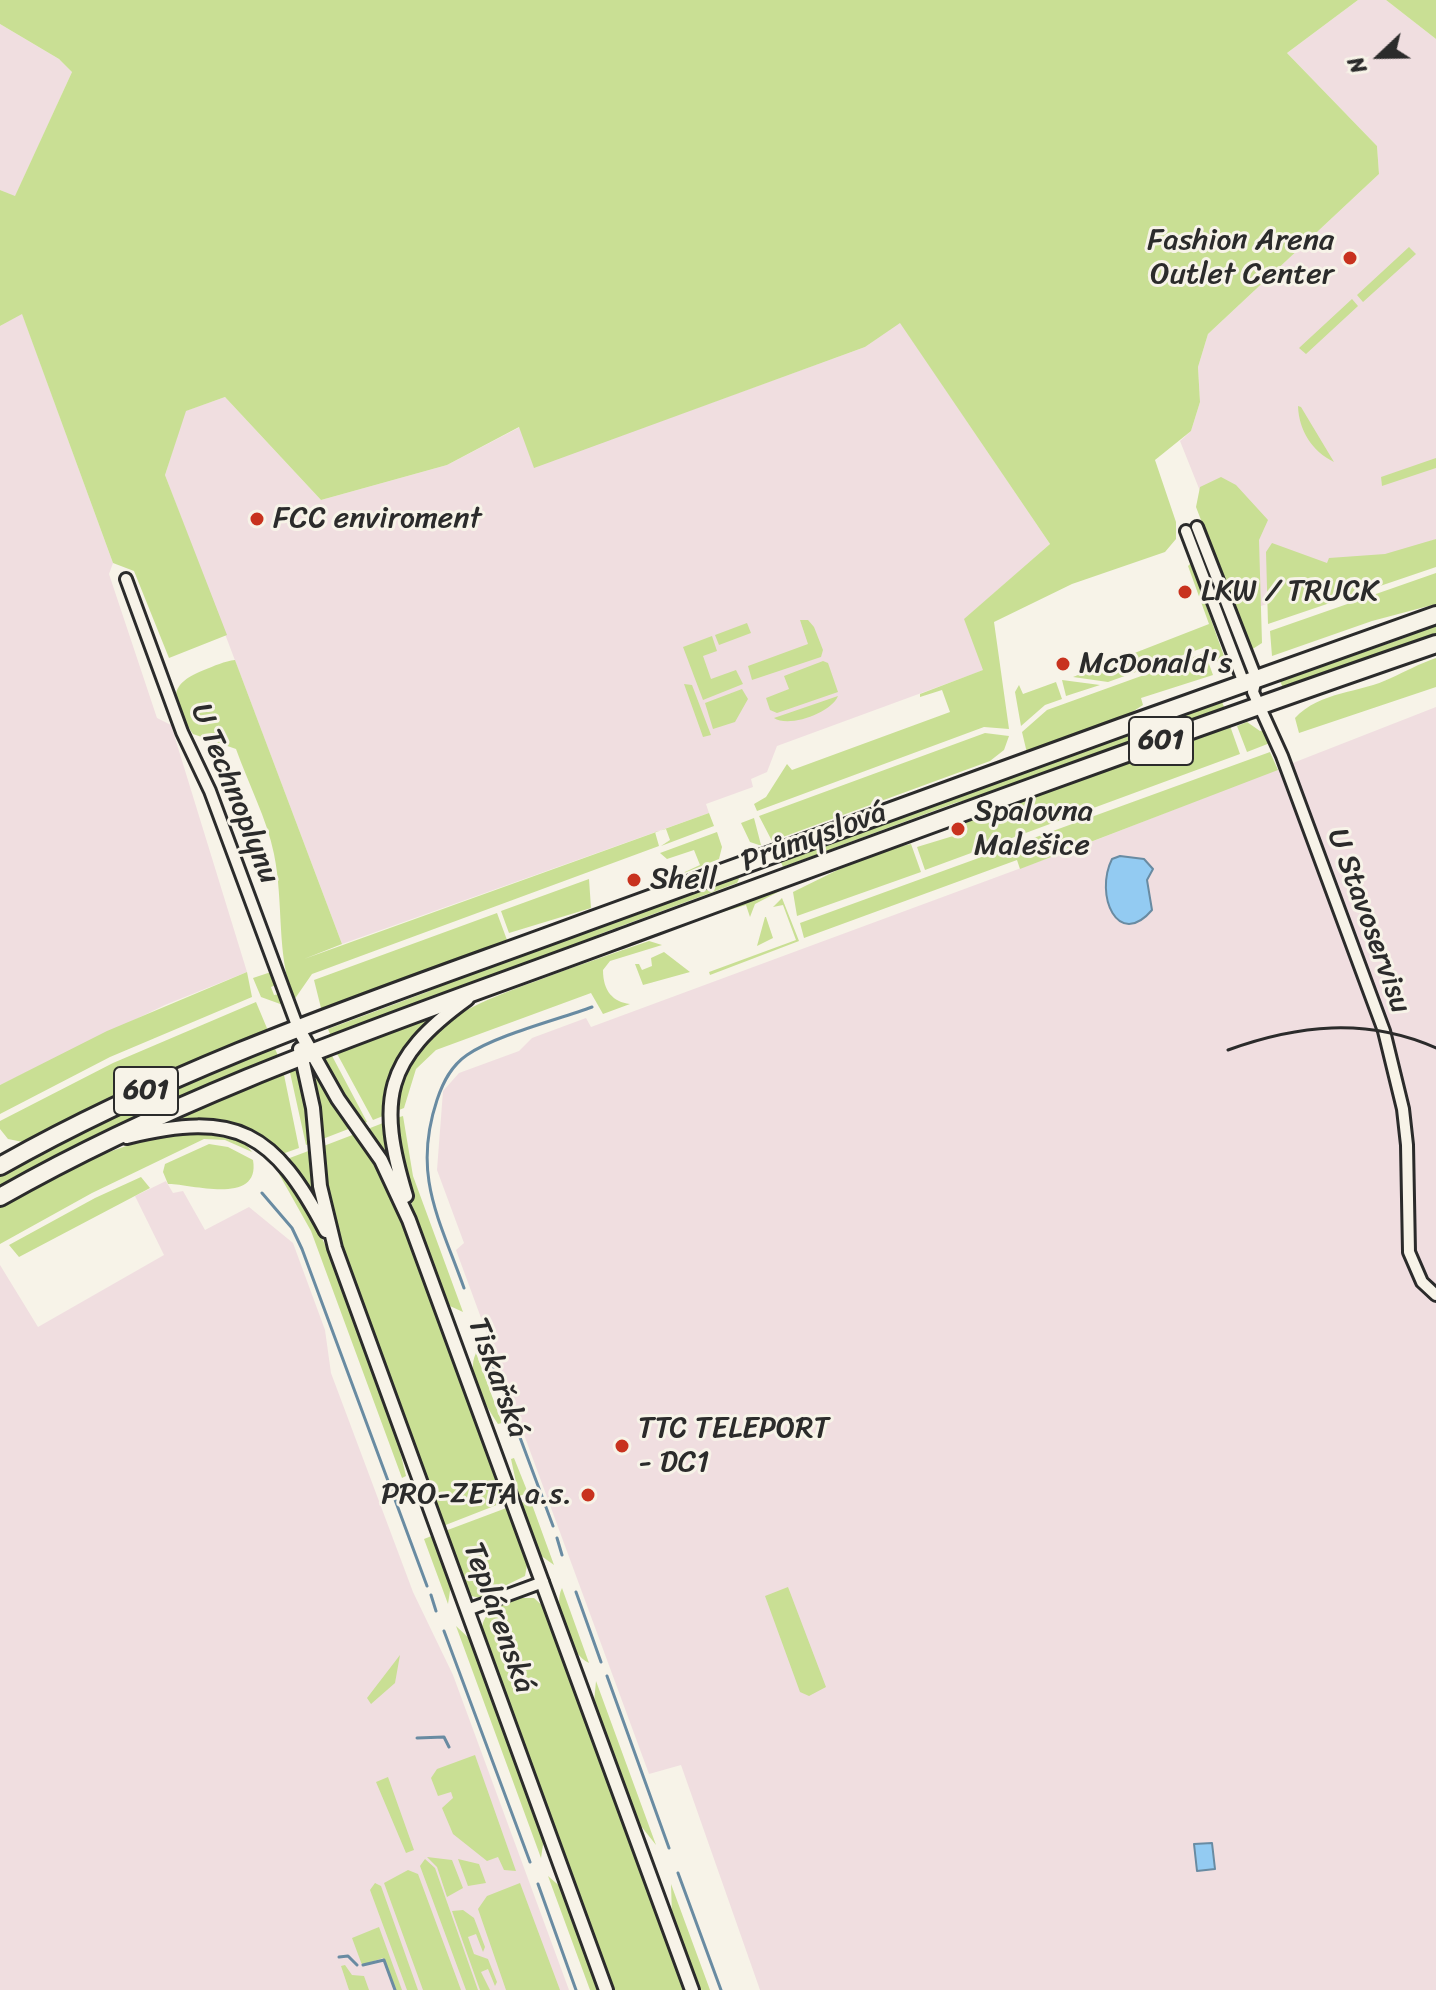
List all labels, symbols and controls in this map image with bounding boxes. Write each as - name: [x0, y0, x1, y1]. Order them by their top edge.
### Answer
- north arrow: [1340, 16, 1420, 96]
- text: N: [1336, 51, 1378, 80]
- place label: Fashion Arena Outlet Center: [1147, 223, 1334, 294]
- marker: Fashion Arena Outlet Center: [1341, 249, 1359, 267]
- place label: FCC enviroment: [273, 501, 481, 537]
- marker: FCC enviroment: [248, 510, 266, 528]
- place label: LKW / TRUCK: [1201, 574, 1378, 610]
- marker: LKW / TRUCK: [1176, 583, 1194, 601]
- place label: McDonald's: [1079, 646, 1232, 682]
- marker: McDonald's: [1054, 655, 1072, 673]
- street label: U Technoplynu: [181, 699, 287, 889]
- road number: 601: [1129, 717, 1193, 765]
- place label: Spalovna Malešice: [974, 794, 1093, 864]
- street label: Průmyslová: [737, 795, 891, 881]
- marker: Spalovna Malešice: [949, 820, 967, 838]
- street label: U Stavoservisu: [1318, 824, 1418, 1018]
- place label: Shell: [650, 862, 717, 898]
- marker: Shell: [625, 871, 643, 889]
- road number: 601: [114, 1067, 178, 1115]
- street label: Tiskařská: [459, 1313, 535, 1443]
- place label: TTC TELEPORT - DC1: [638, 1411, 829, 1482]
- marker: TTC TELEPORT - DC1: [613, 1437, 631, 1455]
- place label: PRO-ZETA a.s.: [381, 1477, 572, 1513]
- marker: PRO-ZETA a.s.: [579, 1486, 597, 1504]
- street label: Teplárenská: [454, 1538, 542, 1698]

